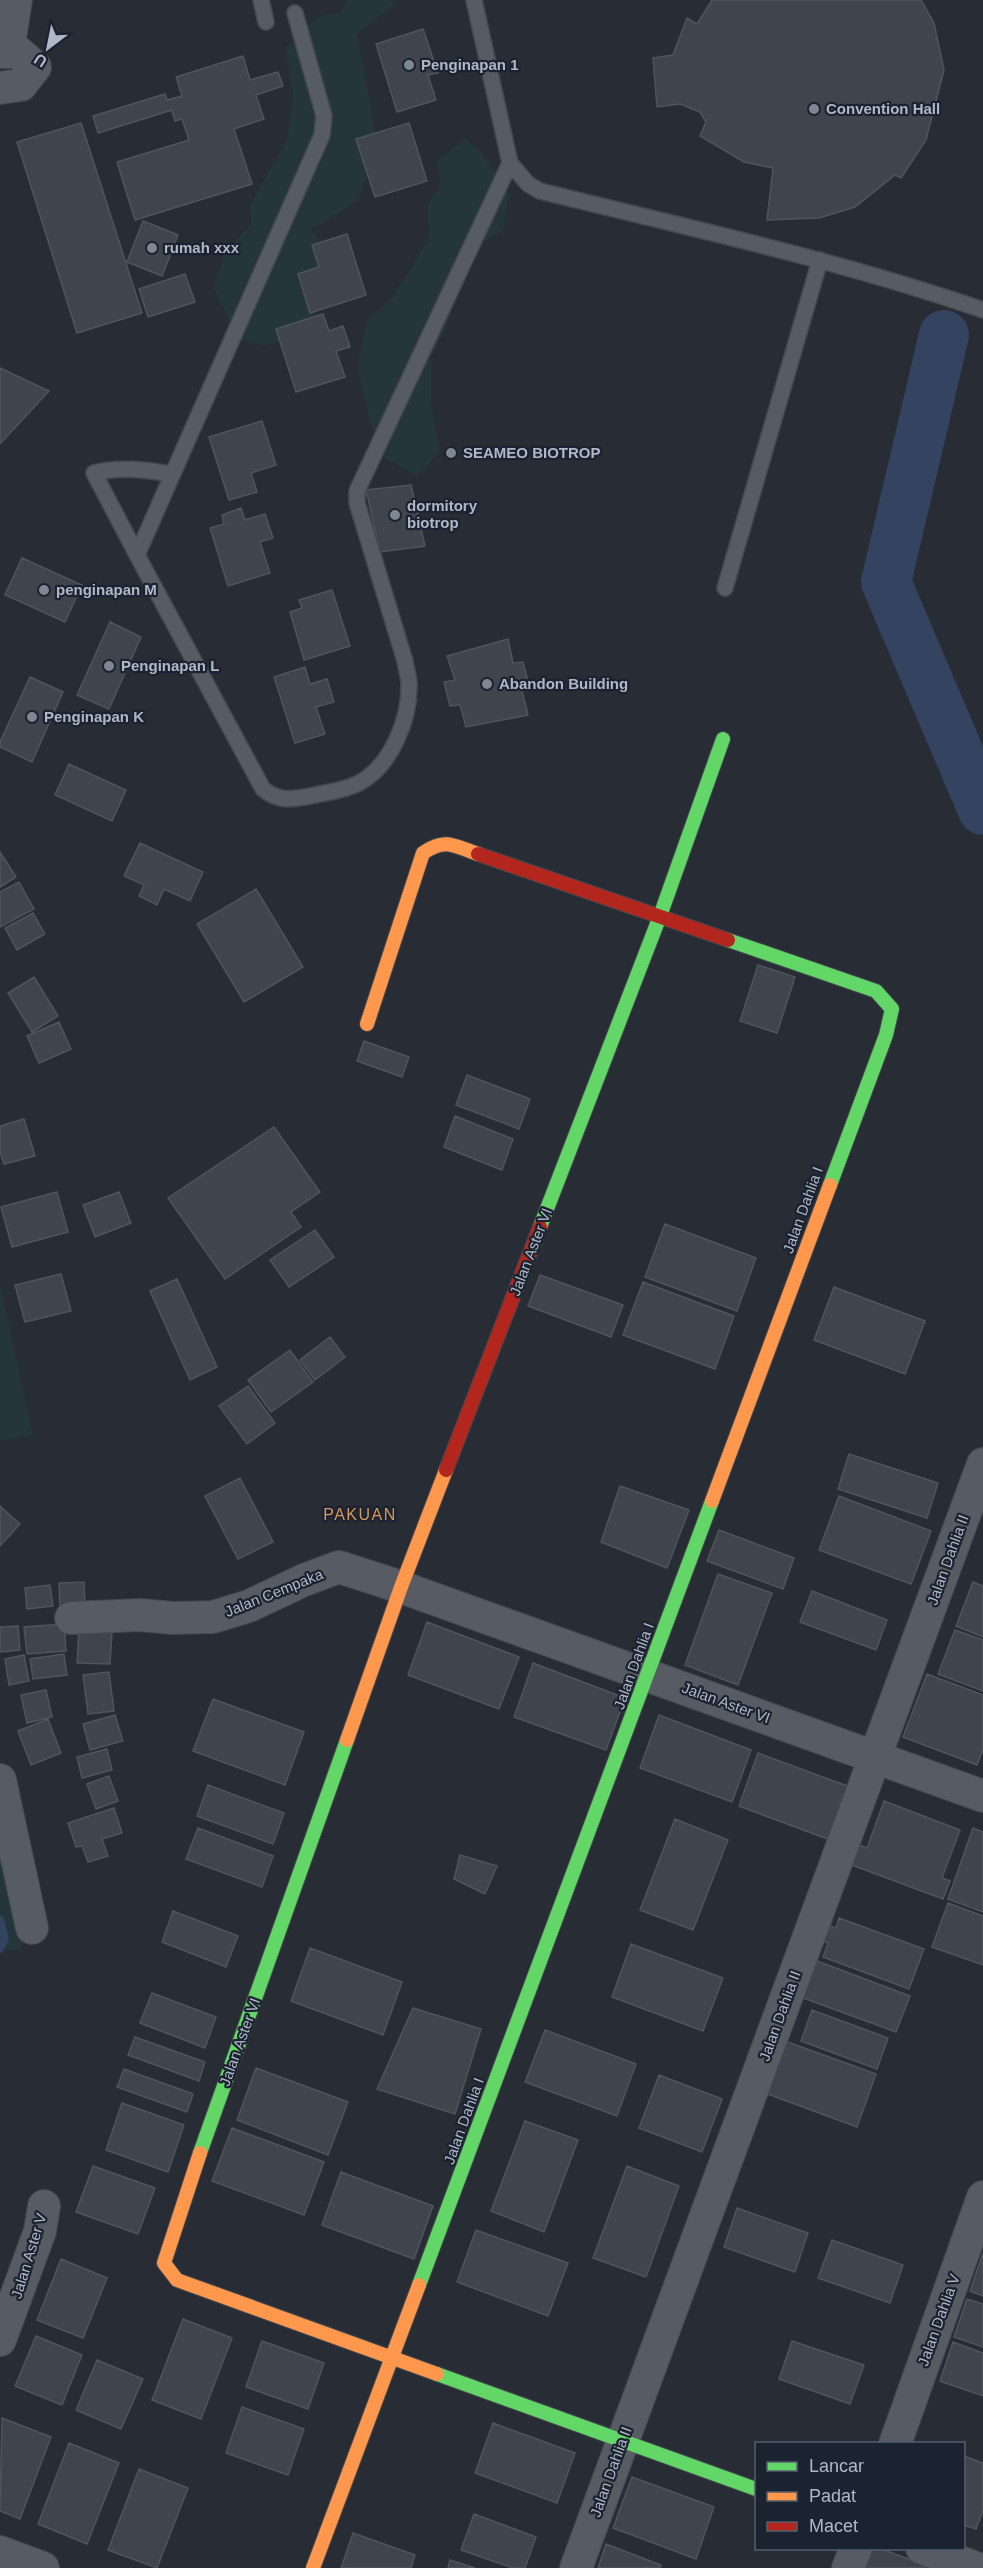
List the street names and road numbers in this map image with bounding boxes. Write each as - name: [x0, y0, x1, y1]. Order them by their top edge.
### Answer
- street label: Jalan Dahlia I: [779, 1164, 826, 1255]
- street label: Jalan Aster VI: [506, 1206, 555, 1298]
- street label: Jalan Dahlia II: [923, 1512, 972, 1607]
- street label: Jalan Cempaka: [222, 1565, 326, 1620]
- street label: Jalan Dahlia I: [610, 1620, 657, 1711]
- street label: Jalan Aster VI: [680, 1679, 773, 1726]
- street label: Jalan Dahlia II: [755, 1968, 804, 2063]
- street label: Jalan Aster VI: [216, 1995, 263, 2088]
- street label: Jalan Dahlia I: [440, 2075, 487, 2166]
- street label: Jalan Aster V: [7, 2211, 50, 2301]
- street label: Jalan Dahlia V: [914, 2271, 963, 2368]
- street label: Jalan Dahlia II: [586, 2424, 635, 2519]

